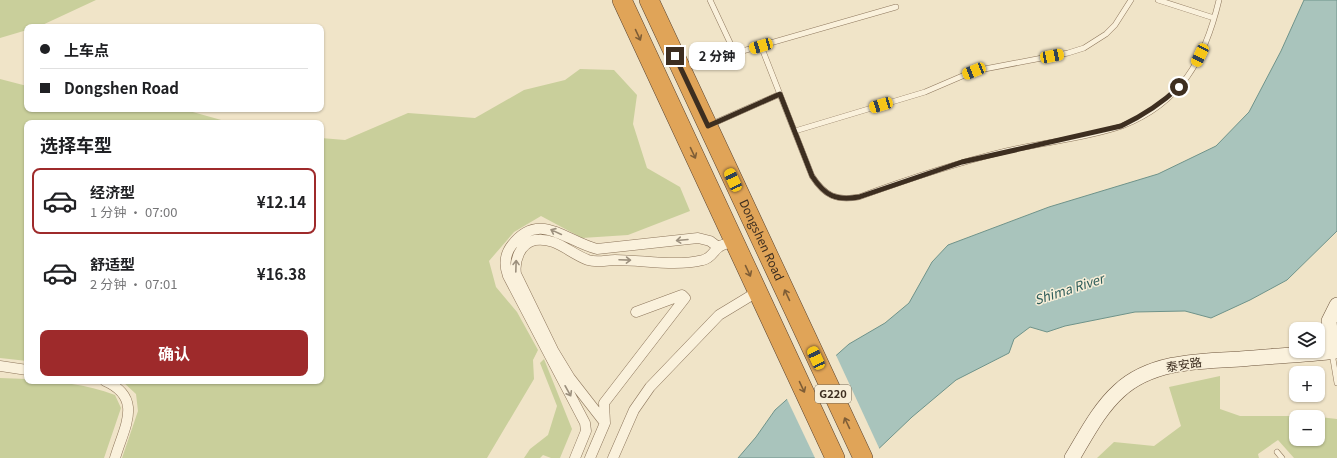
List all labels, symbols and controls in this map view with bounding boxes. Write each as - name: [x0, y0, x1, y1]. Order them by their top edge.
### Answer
- one-way arrow: [635, 29, 642, 41]
- car: [748, 37, 774, 55]
- text: 上车点: [64, 39, 109, 60]
- callout: 2 分钟: [689, 42, 745, 70]
- car: [1189, 42, 1211, 68]
- text: 2 分钟: [699, 46, 735, 65]
- route end: [666, 47, 684, 65]
- car: [1039, 48, 1065, 64]
- car: [961, 61, 987, 81]
- text: Dongshen Road: [64, 77, 179, 98]
- route start: [1170, 78, 1188, 96]
- car: [868, 96, 894, 114]
- text: 选择车型: [40, 131, 112, 157]
- one-way arrow: [690, 147, 697, 159]
- car: [722, 167, 744, 193]
- text: 经济型: [90, 181, 135, 202]
- icon: car: [42, 183, 78, 219]
- text: ¥12.14: [257, 191, 306, 212]
- street label: Dongshen Road: [736, 196, 789, 283]
- text: 1 分钟 · 07:00: [90, 202, 177, 221]
- one-way arrow: [550, 228, 562, 235]
- one-way arrow: [676, 236, 689, 243]
- text: 舒适型: [90, 253, 135, 274]
- icon: car: [42, 255, 78, 291]
- one-way arrow: [618, 256, 631, 264]
- one-way arrow: [512, 260, 520, 273]
- text: ¥16.38: [257, 263, 306, 284]
- one-way arrow: [744, 265, 752, 277]
- water label: Shima River: [1032, 268, 1108, 309]
- text: 2 分钟 · 07:01: [90, 274, 177, 293]
- one-way arrow: [783, 289, 790, 301]
- map controls: [1289, 322, 1325, 446]
- button: layers: [1289, 322, 1325, 358]
- button: 确认: [40, 330, 308, 376]
- car: [805, 345, 827, 371]
- street label: 泰安路: [1165, 352, 1203, 375]
- button: +: [1289, 366, 1325, 402]
- one-way arrow: [799, 380, 806, 392]
- one-way arrow: [565, 385, 572, 397]
- road number: G220: [815, 385, 851, 403]
- button: −: [1289, 410, 1325, 446]
- one-way arrow: [843, 417, 850, 429]

